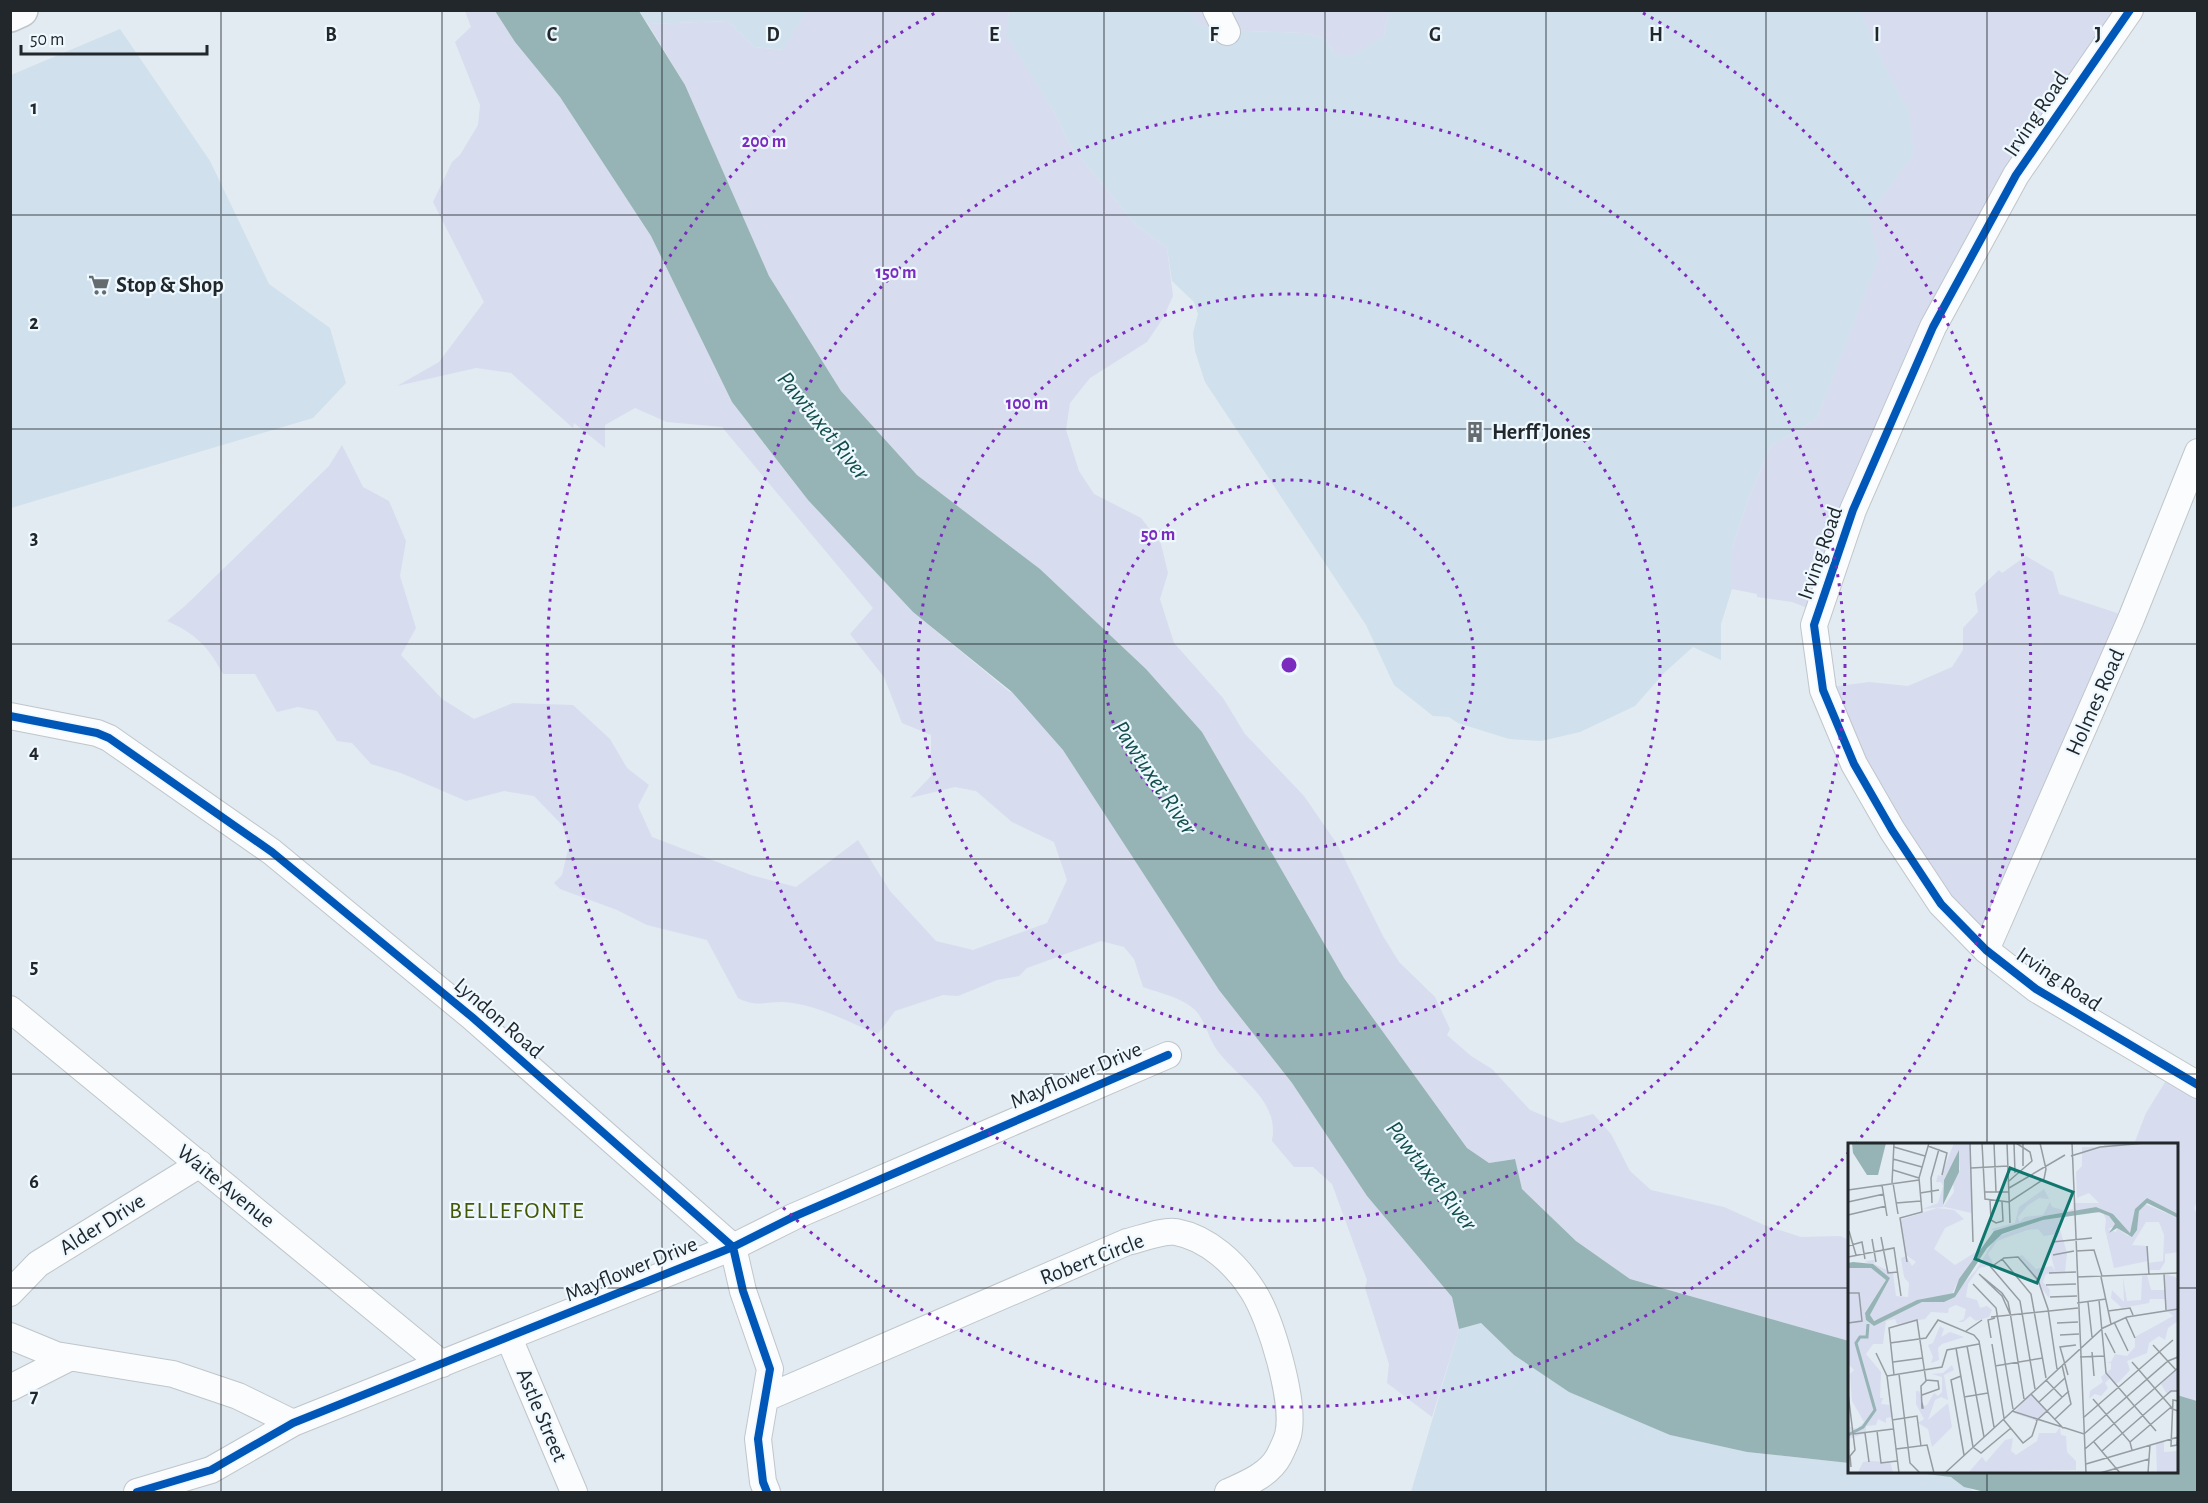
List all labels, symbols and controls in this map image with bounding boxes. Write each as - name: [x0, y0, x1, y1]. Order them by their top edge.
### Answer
- scale bar: [21, 18, 207, 56]
- text: B: [325, 25, 337, 45]
- text: C: [547, 25, 558, 45]
- text: D: [766, 25, 780, 45]
- text: E: [989, 25, 999, 45]
- text: F: [1209, 25, 1219, 45]
- text: G: [1429, 25, 1441, 45]
- text: H: [1649, 25, 1663, 45]
- text: I: [1874, 25, 1880, 45]
- text: J: [2095, 25, 2101, 45]
- text: 50 m: [30, 31, 64, 49]
- street label: Irving Road: [2000, 68, 2072, 160]
- text: 1: [30, 98, 38, 118]
- text: 200 m: [742, 133, 786, 151]
- text: 150 m: [876, 264, 916, 282]
- supermarket icon: Stop & Shop: [87, 273, 111, 297]
- place label: Stop & Shop: [116, 274, 224, 296]
- text: 2: [29, 313, 39, 333]
- water label: Pawtuxet River: [772, 367, 874, 486]
- text: 100 m: [1006, 395, 1048, 413]
- building icon: Herff Jones: [1463, 420, 1487, 444]
- place label: Herff Jones: [1492, 421, 1591, 443]
- street label: Irving Road: [1794, 503, 1846, 603]
- text: 50 m: [1141, 526, 1175, 544]
- text: 3: [30, 528, 38, 548]
- street label: Holmes Road: [2062, 645, 2128, 759]
- centre of rings: [1279, 655, 1299, 675]
- water label: Pawtuxet River: [1107, 717, 1201, 840]
- text: 4: [29, 742, 39, 762]
- street label: Irving Road: [2013, 943, 2105, 1015]
- text: 5: [30, 957, 38, 977]
- street label: Lyndon Road: [450, 974, 548, 1062]
- street label: Mayflower Drive: [1007, 1037, 1145, 1113]
- water label: Pawtuxet River: [1381, 1117, 1482, 1236]
- street label: Waite Avenue: [173, 1140, 279, 1232]
- inset map: [1848, 1143, 2178, 1473]
- text: 6: [29, 1172, 39, 1192]
- street label: Alder Drive: [55, 1189, 149, 1259]
- district label: BELLEFONTE: [449, 1199, 585, 1223]
- street label: Robert Circle: [1037, 1229, 1147, 1289]
- street label: Mayflower Drive: [562, 1232, 700, 1306]
- street label: Astle Street: [513, 1365, 571, 1465]
- text: 7: [30, 1386, 39, 1406]

